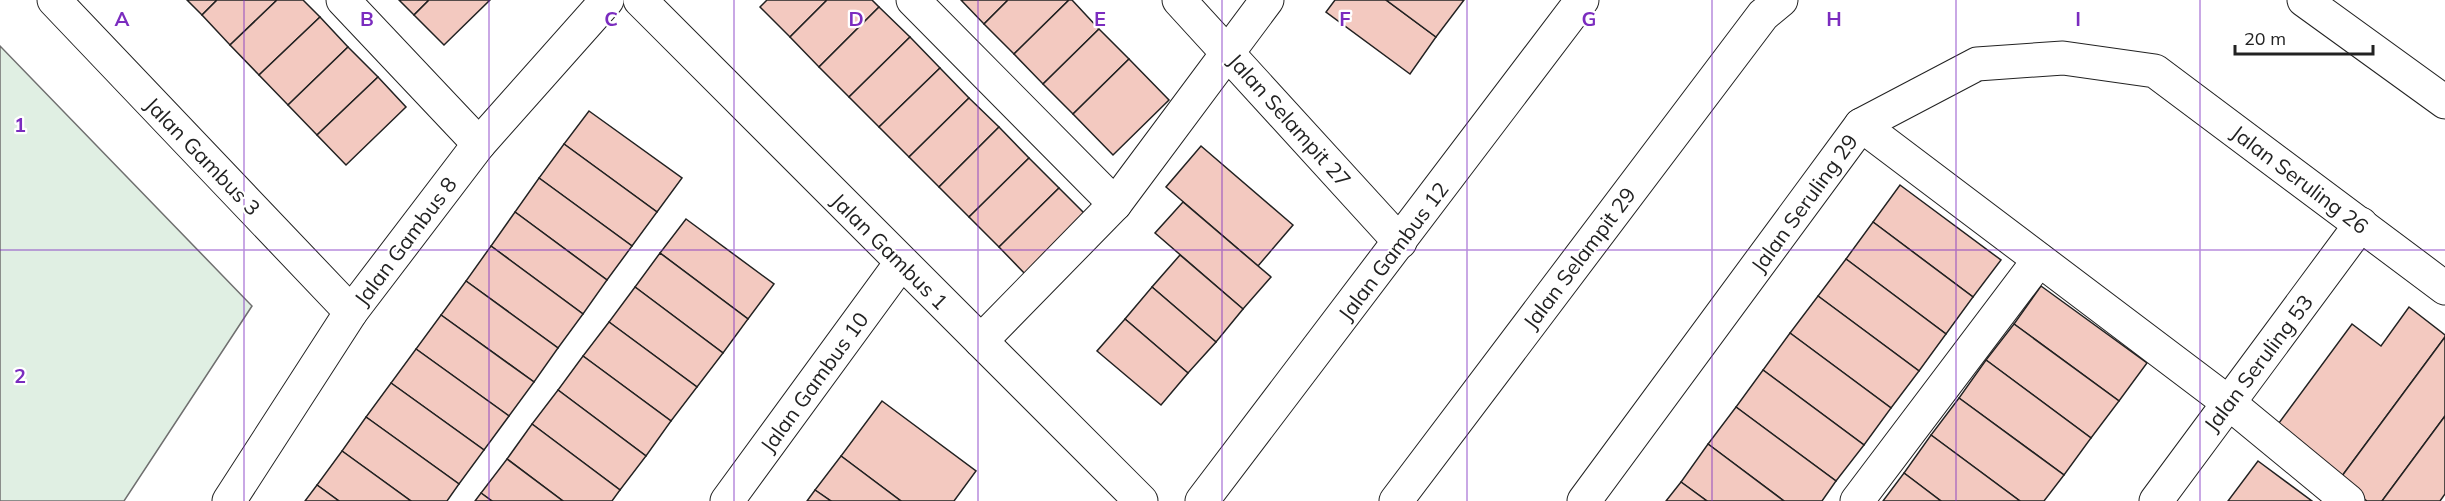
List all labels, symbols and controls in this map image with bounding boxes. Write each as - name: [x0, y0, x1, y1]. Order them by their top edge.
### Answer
- text: A: [115, 6, 130, 31]
- text: B: [360, 6, 374, 31]
- text: C: [604, 6, 618, 31]
- text: D: [848, 6, 864, 31]
- text: E: [1094, 6, 1106, 31]
- text: F: [1339, 6, 1351, 31]
- text: G: [1582, 6, 1596, 31]
- text: H: [1826, 6, 1842, 31]
- text: I: [2075, 6, 2081, 31]
- scale bar: [2235, 18, 2373, 56]
- text: 20 m: [2244, 27, 2286, 50]
- street label: Jalan Selampit 27: [1223, 48, 1357, 192]
- street label: Jalan Gambus 3: [140, 91, 266, 221]
- text: 1: [14, 112, 26, 137]
- street label: Jalan Seruling 26: [2226, 119, 2374, 239]
- street label: Jalan Seruling 29: [1745, 129, 1863, 277]
- street label: Jalan Gambus 8: [348, 171, 462, 311]
- street label: Jalan Gambus 12: [1332, 176, 1454, 326]
- street label: Jalan Selampit 29: [1517, 182, 1641, 334]
- street label: Jalan Gambus 1: [826, 187, 954, 315]
- street label: Jalan Seruling 53: [2198, 289, 2318, 437]
- street label: Jalan Gambus 10: [754, 307, 874, 457]
- text: 2: [14, 363, 26, 388]

